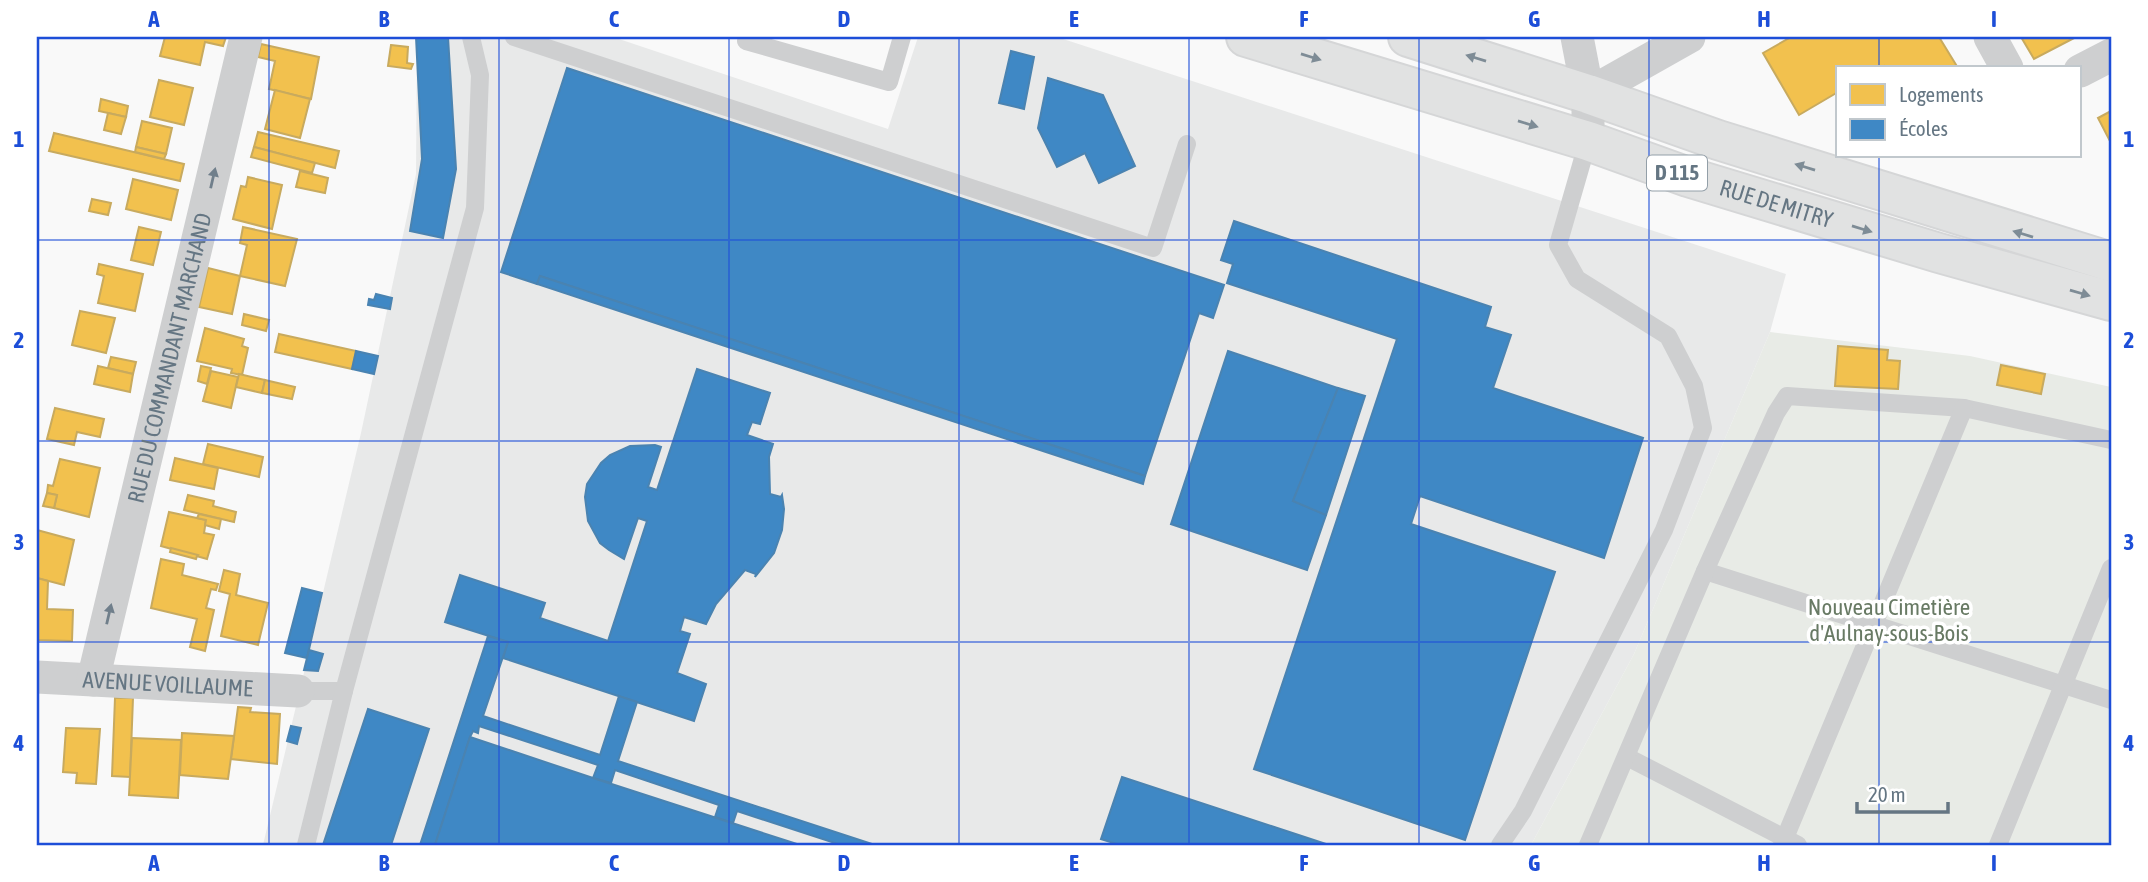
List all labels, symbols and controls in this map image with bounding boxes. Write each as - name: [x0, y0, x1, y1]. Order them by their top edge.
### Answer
- text: A: [147, 6, 160, 32]
- text: B: [379, 6, 390, 32]
- text: C: [609, 6, 620, 32]
- text: D: [838, 6, 851, 32]
- text: E: [1069, 6, 1079, 32]
- text: F: [1299, 6, 1309, 32]
- text: G: [1528, 6, 1540, 32]
- text: H: [1757, 6, 1771, 32]
- text: I: [1991, 6, 1997, 32]
- one-way arrow: [1301, 52, 1322, 63]
- one-way arrow: [1466, 53, 1487, 63]
- legend: [1836, 66, 2082, 158]
- text: Logements: [1899, 82, 1983, 106]
- text: Écoles: [1899, 116, 1948, 140]
- one-way arrow: [1518, 119, 1539, 129]
- text: 1: [14, 126, 25, 152]
- text: 1: [2124, 126, 2135, 152]
- road number: D 115: [1647, 156, 1707, 190]
- one-way arrow: [1795, 161, 1816, 172]
- one-way arrow: [208, 167, 219, 189]
- street label: RUE DE MITRY: [1717, 174, 1837, 233]
- street label: RUE DU COMMANDANT MARCHAND: [123, 210, 217, 506]
- one-way arrow: [1852, 225, 1873, 235]
- one-way arrow: [2012, 229, 2033, 239]
- one-way arrow: [2070, 288, 2091, 298]
- text: 2: [14, 327, 24, 353]
- text: 2: [2124, 327, 2134, 353]
- text: 3: [14, 529, 24, 555]
- text: 3: [2124, 529, 2134, 555]
- park label: Nouveau Cimetière d'Aulnay-sous-Bois: [1808, 594, 1970, 646]
- one-way arrow: [104, 603, 115, 625]
- street label: AVENUE VOILLAUME: [82, 666, 254, 702]
- text: 4: [13, 730, 25, 756]
- text: 4: [2123, 730, 2135, 756]
- scale bar: [1857, 770, 1948, 814]
- text: 20 m: [1868, 782, 1906, 806]
- text: A: [147, 850, 160, 876]
- text: B: [379, 850, 390, 876]
- text: C: [609, 850, 620, 876]
- text: D: [838, 850, 851, 876]
- text: E: [1069, 850, 1079, 876]
- text: F: [1299, 850, 1309, 876]
- text: G: [1528, 850, 1540, 876]
- text: H: [1757, 850, 1771, 876]
- text: I: [1991, 850, 1997, 876]

